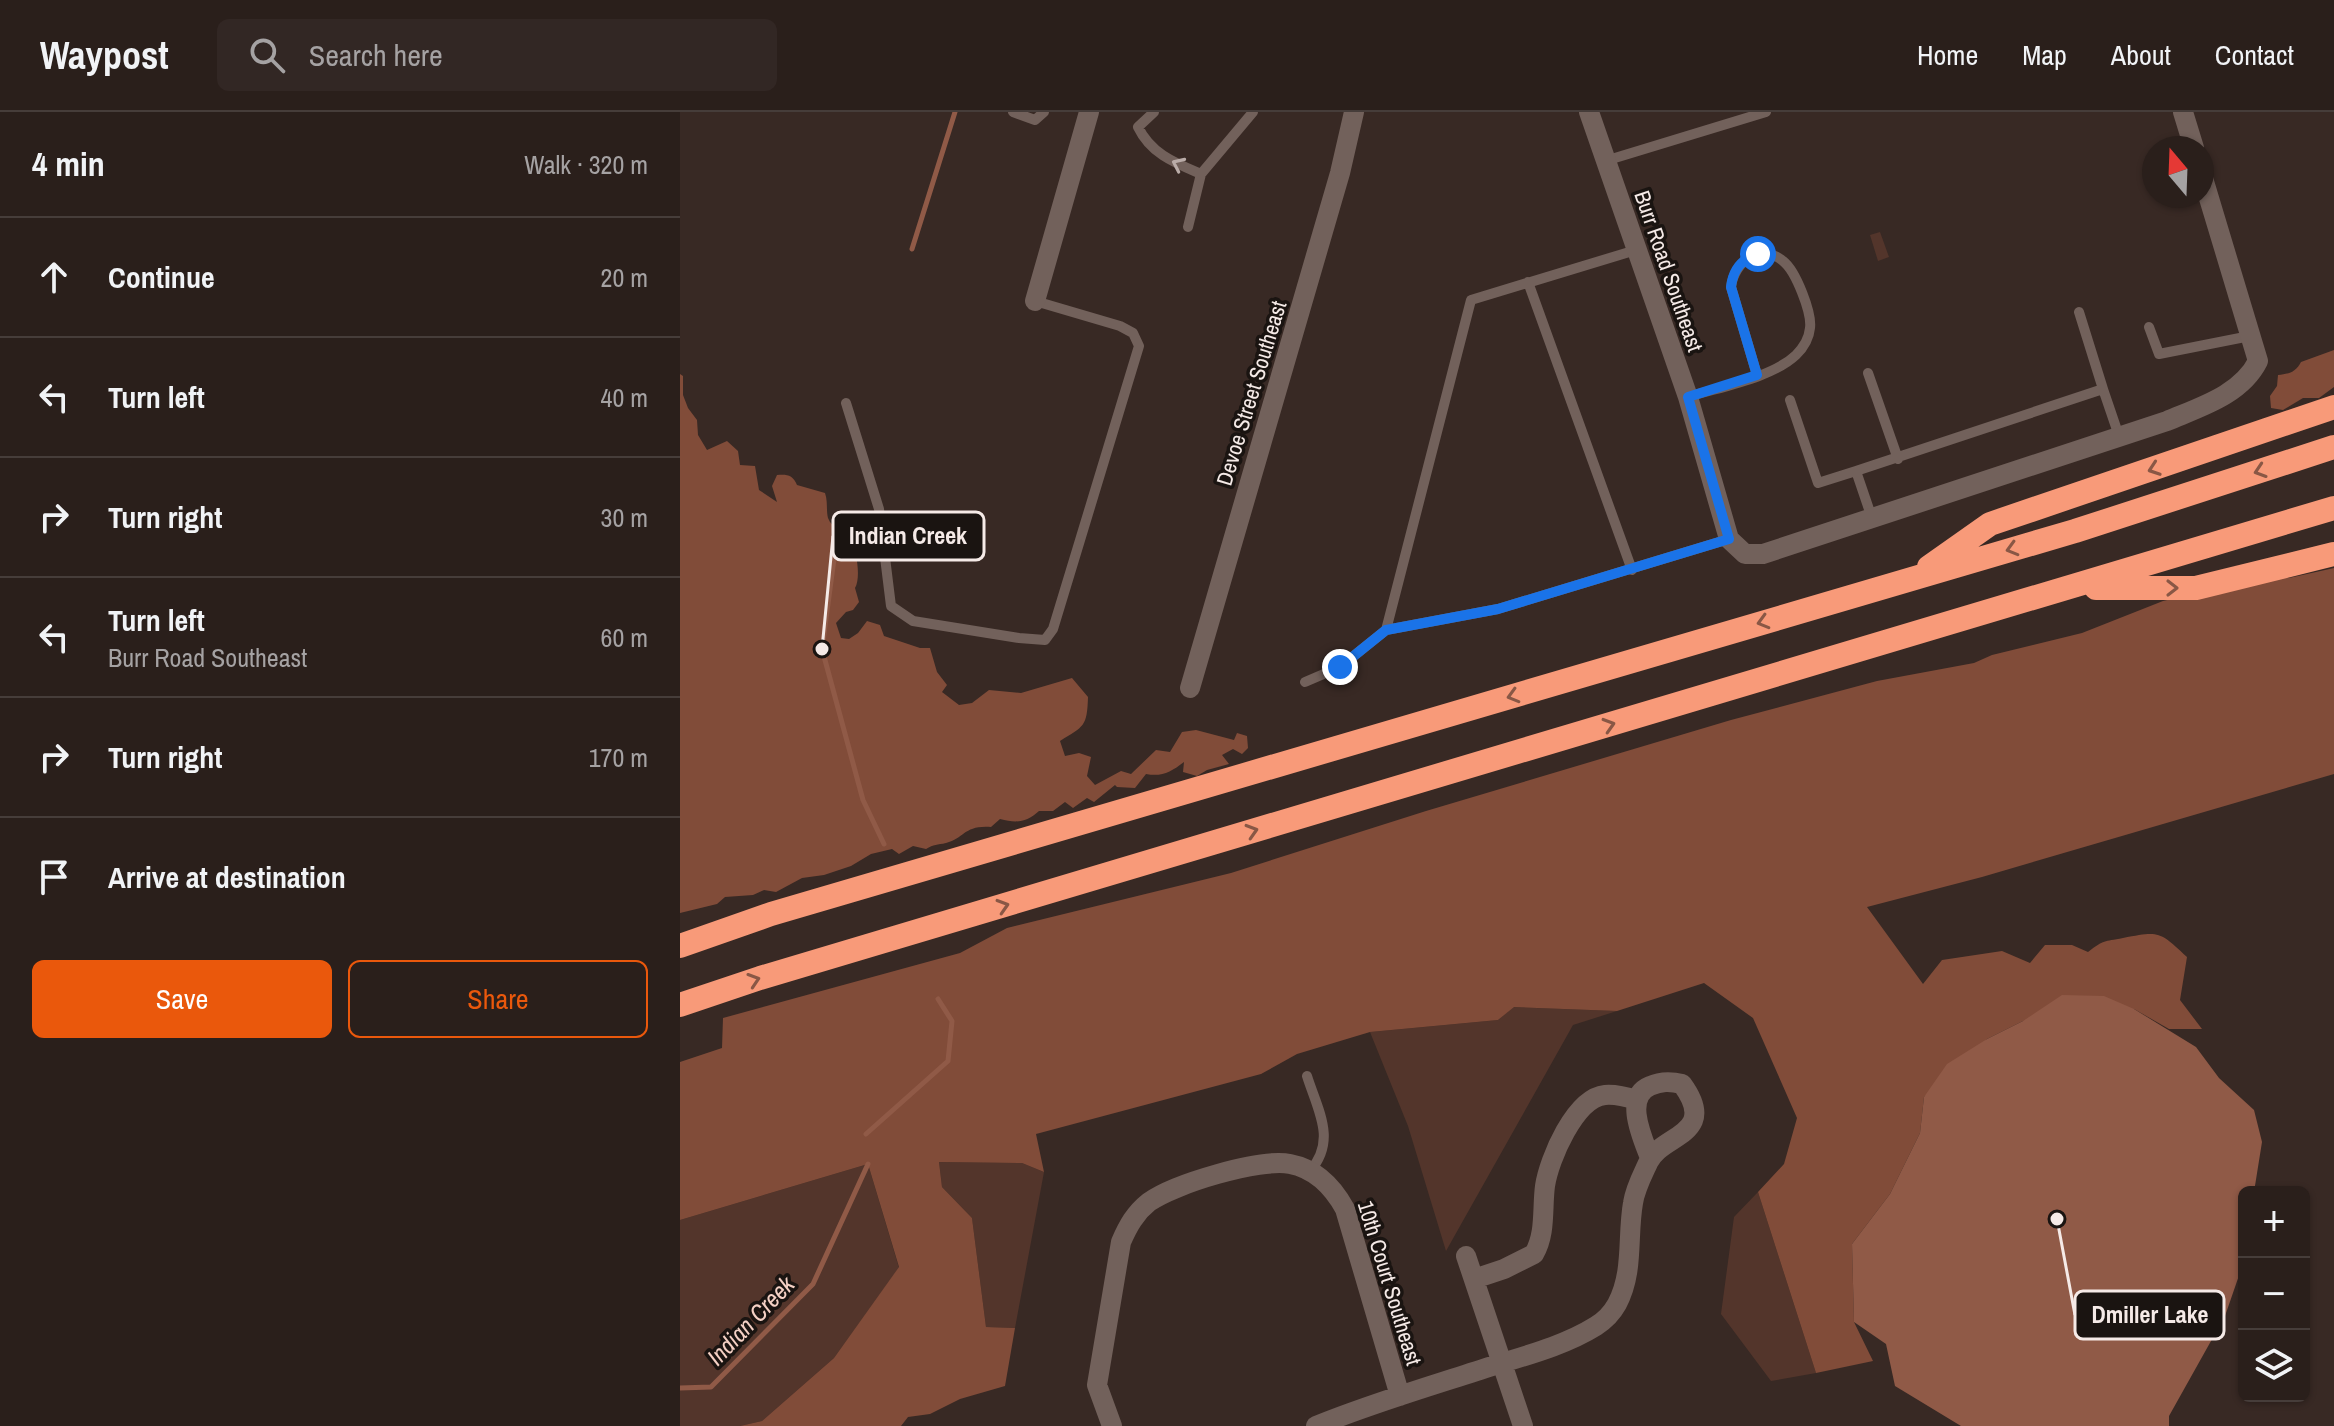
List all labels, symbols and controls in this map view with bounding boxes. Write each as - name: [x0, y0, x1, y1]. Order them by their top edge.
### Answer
- search box: [217, 19, 777, 91]
- text: Waypost: [40, 30, 169, 81]
- icon: search: [245, 33, 289, 77]
- text: Search here: [309, 35, 443, 75]
- text: Home: [1917, 36, 1978, 74]
- text: Map: [2022, 36, 2067, 74]
- text: About: [2111, 36, 2171, 74]
- text: Contact: [2215, 36, 2294, 74]
- north arrow: [2142, 136, 2214, 208]
- text: 4 min: [32, 141, 105, 187]
- text: Walk · 320 m: [524, 147, 648, 182]
- one-way arrow: [1172, 157, 1186, 173]
- street label: Burr Road Southeast: [1627, 186, 1711, 356]
- route start: [1740, 236, 1776, 272]
- icon: ahead: [32, 255, 76, 299]
- text: Continue: [108, 257, 215, 297]
- text: 20 m: [601, 260, 648, 295]
- street label: Devoe Street Southeast: [1209, 297, 1293, 489]
- icon: left: [32, 375, 76, 419]
- text: Turn left: [108, 377, 205, 417]
- text: 40 m: [601, 380, 648, 415]
- one-way arrow: [2148, 459, 2162, 475]
- one-way arrow: [2254, 462, 2267, 478]
- icon: right: [32, 495, 76, 539]
- text: Turn right: [108, 497, 222, 537]
- text: 30 m: [601, 500, 648, 535]
- callout: Indian Creek: [833, 512, 984, 560]
- text: Indian Creek: [849, 519, 967, 551]
- one-way arrow: [2006, 540, 2019, 556]
- one-way arrow: [2166, 579, 2179, 597]
- text: Turn left: [108, 600, 205, 640]
- one-way arrow: [1756, 613, 1770, 629]
- icon: left: [32, 615, 76, 659]
- text: 60 m: [601, 620, 648, 655]
- text: Burr Road Southeast: [108, 640, 307, 675]
- route end: [1322, 649, 1358, 685]
- one-way arrow: [1507, 687, 1520, 703]
- one-way arrow: [1601, 718, 1615, 734]
- icon: right: [32, 735, 76, 779]
- text: Turn right: [108, 737, 222, 777]
- text: 170 m: [589, 740, 648, 775]
- one-way arrow: [1245, 824, 1259, 840]
- icon: arrive: [32, 855, 76, 899]
- text: Arrive at destination: [108, 857, 346, 897]
- one-way arrow: [996, 899, 1009, 915]
- button: Save: [32, 960, 332, 1038]
- button: Share: [348, 960, 648, 1038]
- one-way arrow: [746, 974, 760, 990]
- map controls: [2238, 1186, 2310, 1402]
- button: +: [2238, 1186, 2310, 1258]
- street label: 10th Court Southeast: [1351, 1197, 1429, 1369]
- button: −: [2238, 1258, 2310, 1330]
- water label: Indian Creek: [700, 1268, 802, 1372]
- callout: Dmiller Lake: [2075, 1291, 2224, 1339]
- text: Dmiller Lake: [2091, 1298, 2209, 1330]
- button: layers: [2238, 1330, 2310, 1402]

